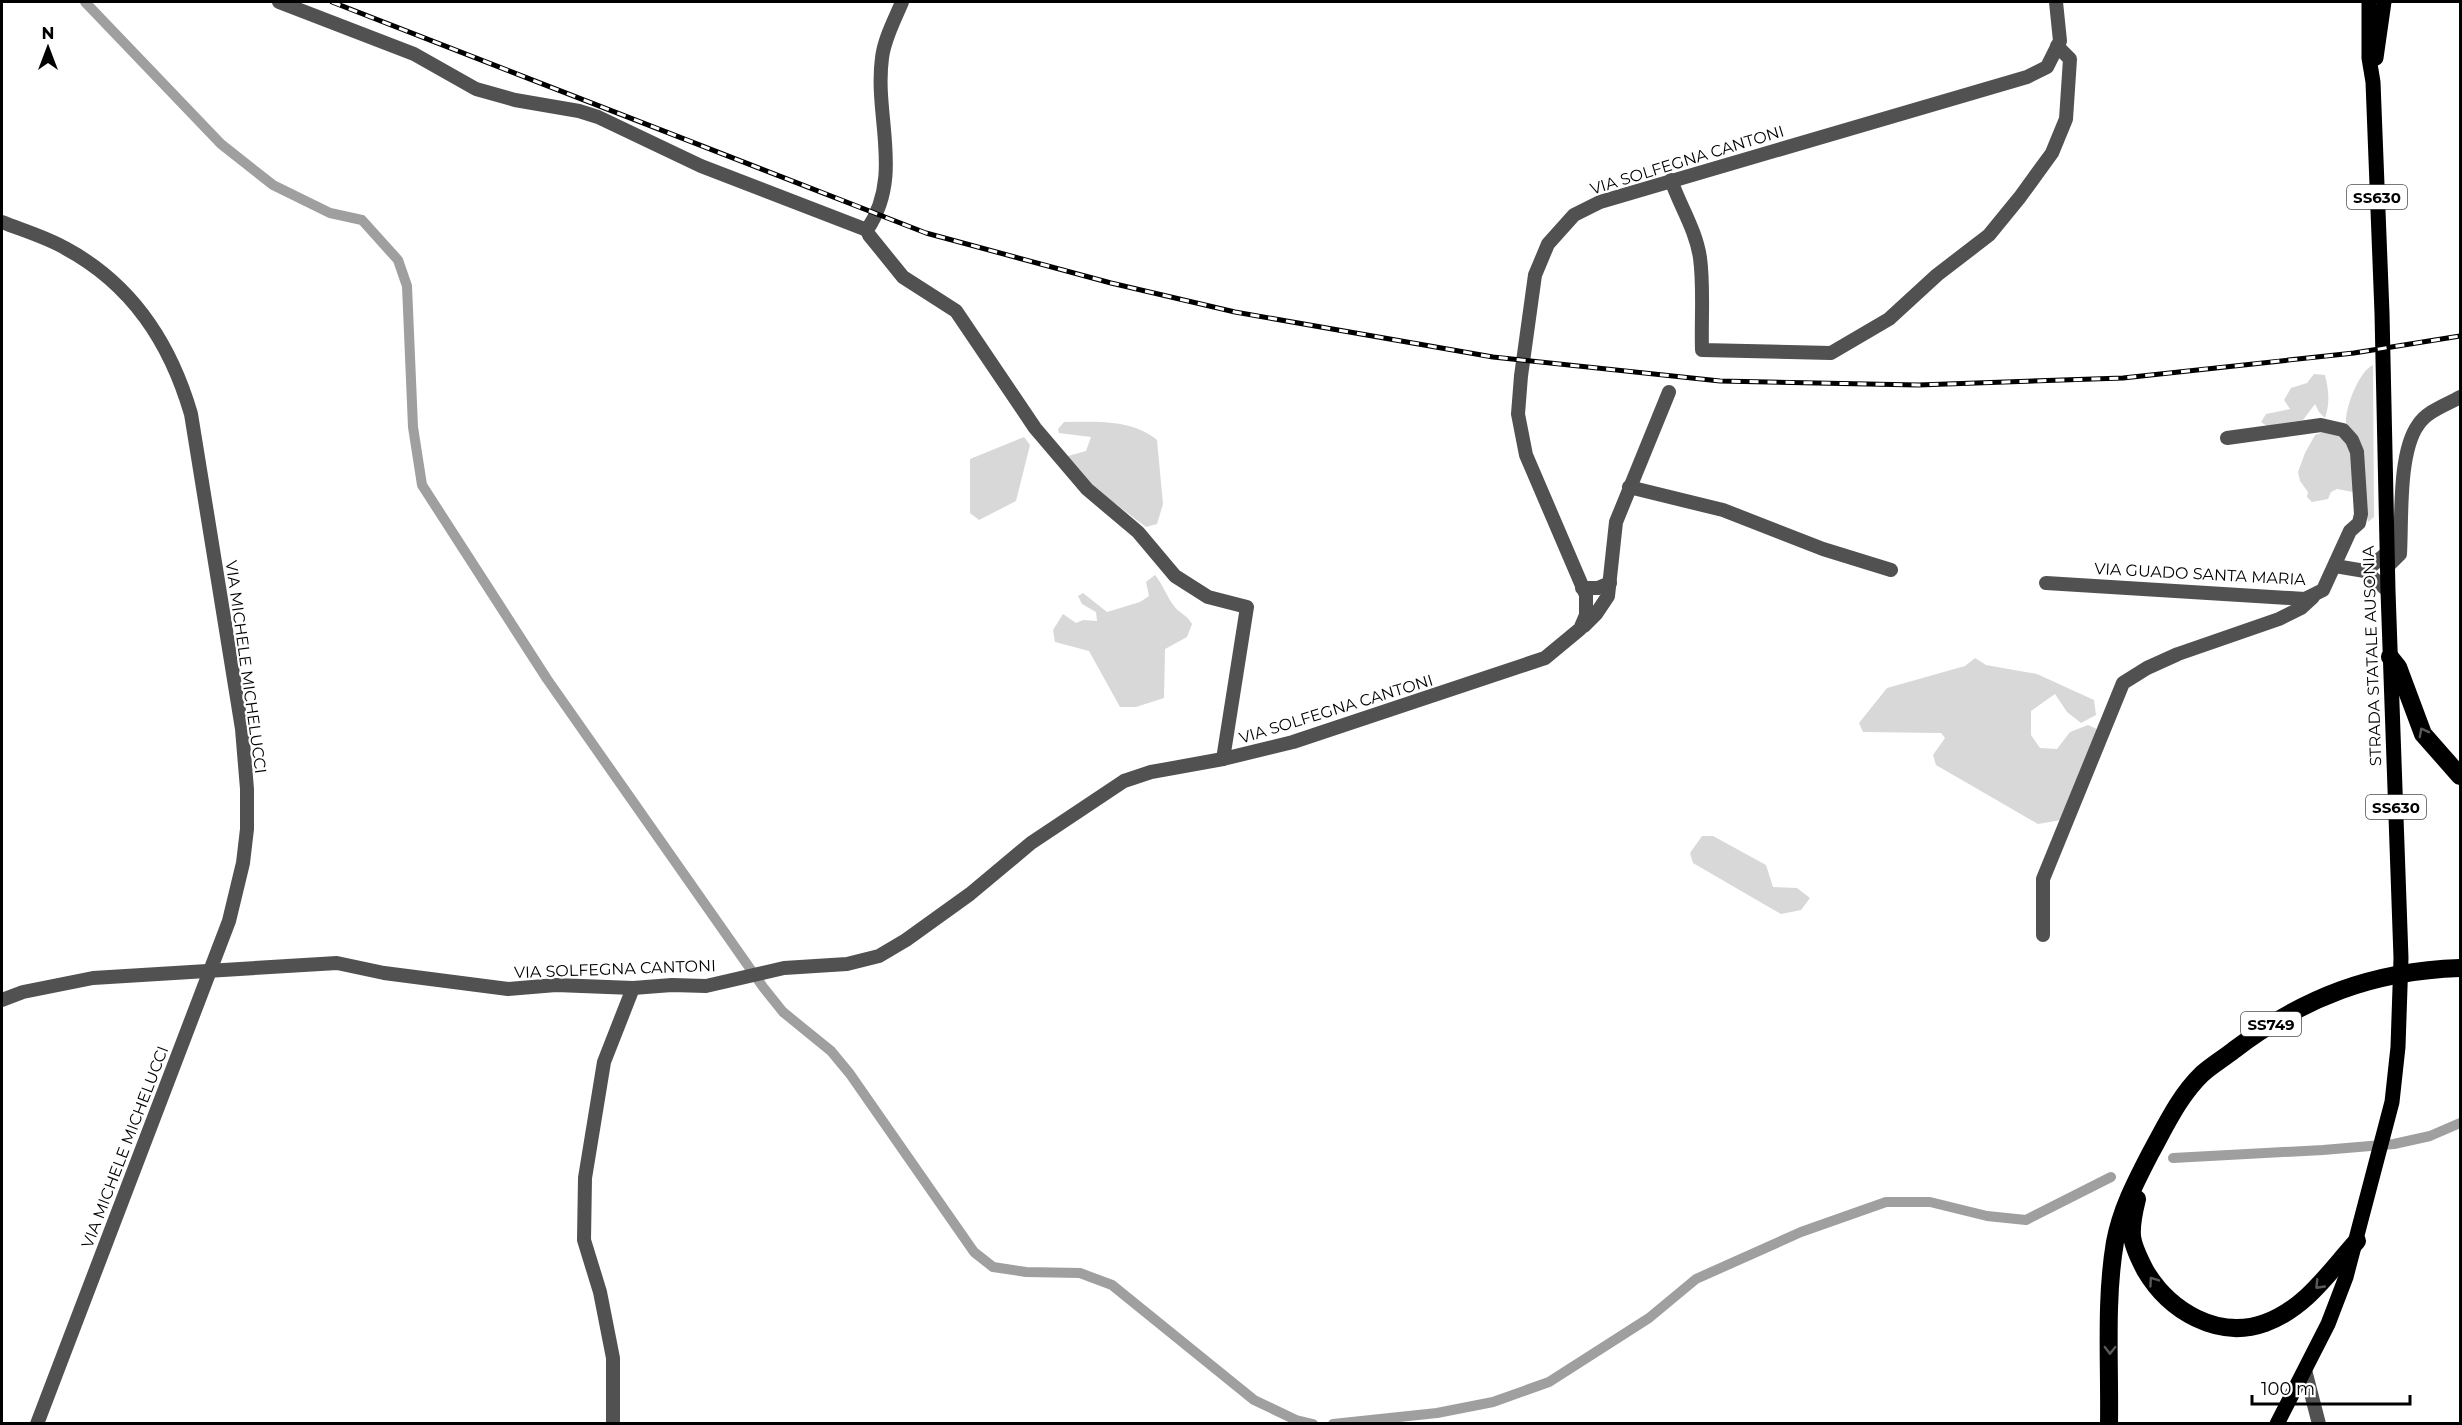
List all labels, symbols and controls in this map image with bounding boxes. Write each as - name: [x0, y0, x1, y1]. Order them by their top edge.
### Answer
- north arrow: [18, 18, 78, 78]
- text: N: [42, 24, 54, 43]
- street label: VIA SOLFEGNA CANTONI: [1588, 121, 1786, 199]
- road number: SS630: [2347, 185, 2407, 209]
- street label: STRADA STATALE AUSONIA: [2359, 545, 2385, 767]
- street label: VIA MICHELE MICHELUCCI: [222, 559, 270, 775]
- street label: VIA GUADO SANTA MARIA: [2094, 559, 2307, 589]
- street label: VIA SOLFEGNA CANTONI: [1237, 670, 1435, 748]
- one-way arrow: [2419, 727, 2430, 738]
- road number: SS630: [2366, 795, 2426, 819]
- street label: VIA SOLFEGNA CANTONI: [514, 956, 716, 982]
- road number: SS749: [2241, 1012, 2301, 1036]
- street label: VIA MICHELE MICHELUCCI: [78, 1043, 172, 1251]
- one-way arrow: [2149, 1277, 2160, 1288]
- one-way arrow: [2315, 1278, 2326, 1289]
- one-way arrow: [2104, 1346, 2116, 1355]
- scale bar: [2252, 1368, 2410, 1406]
- text: 100 m: [2261, 1378, 2315, 1400]

